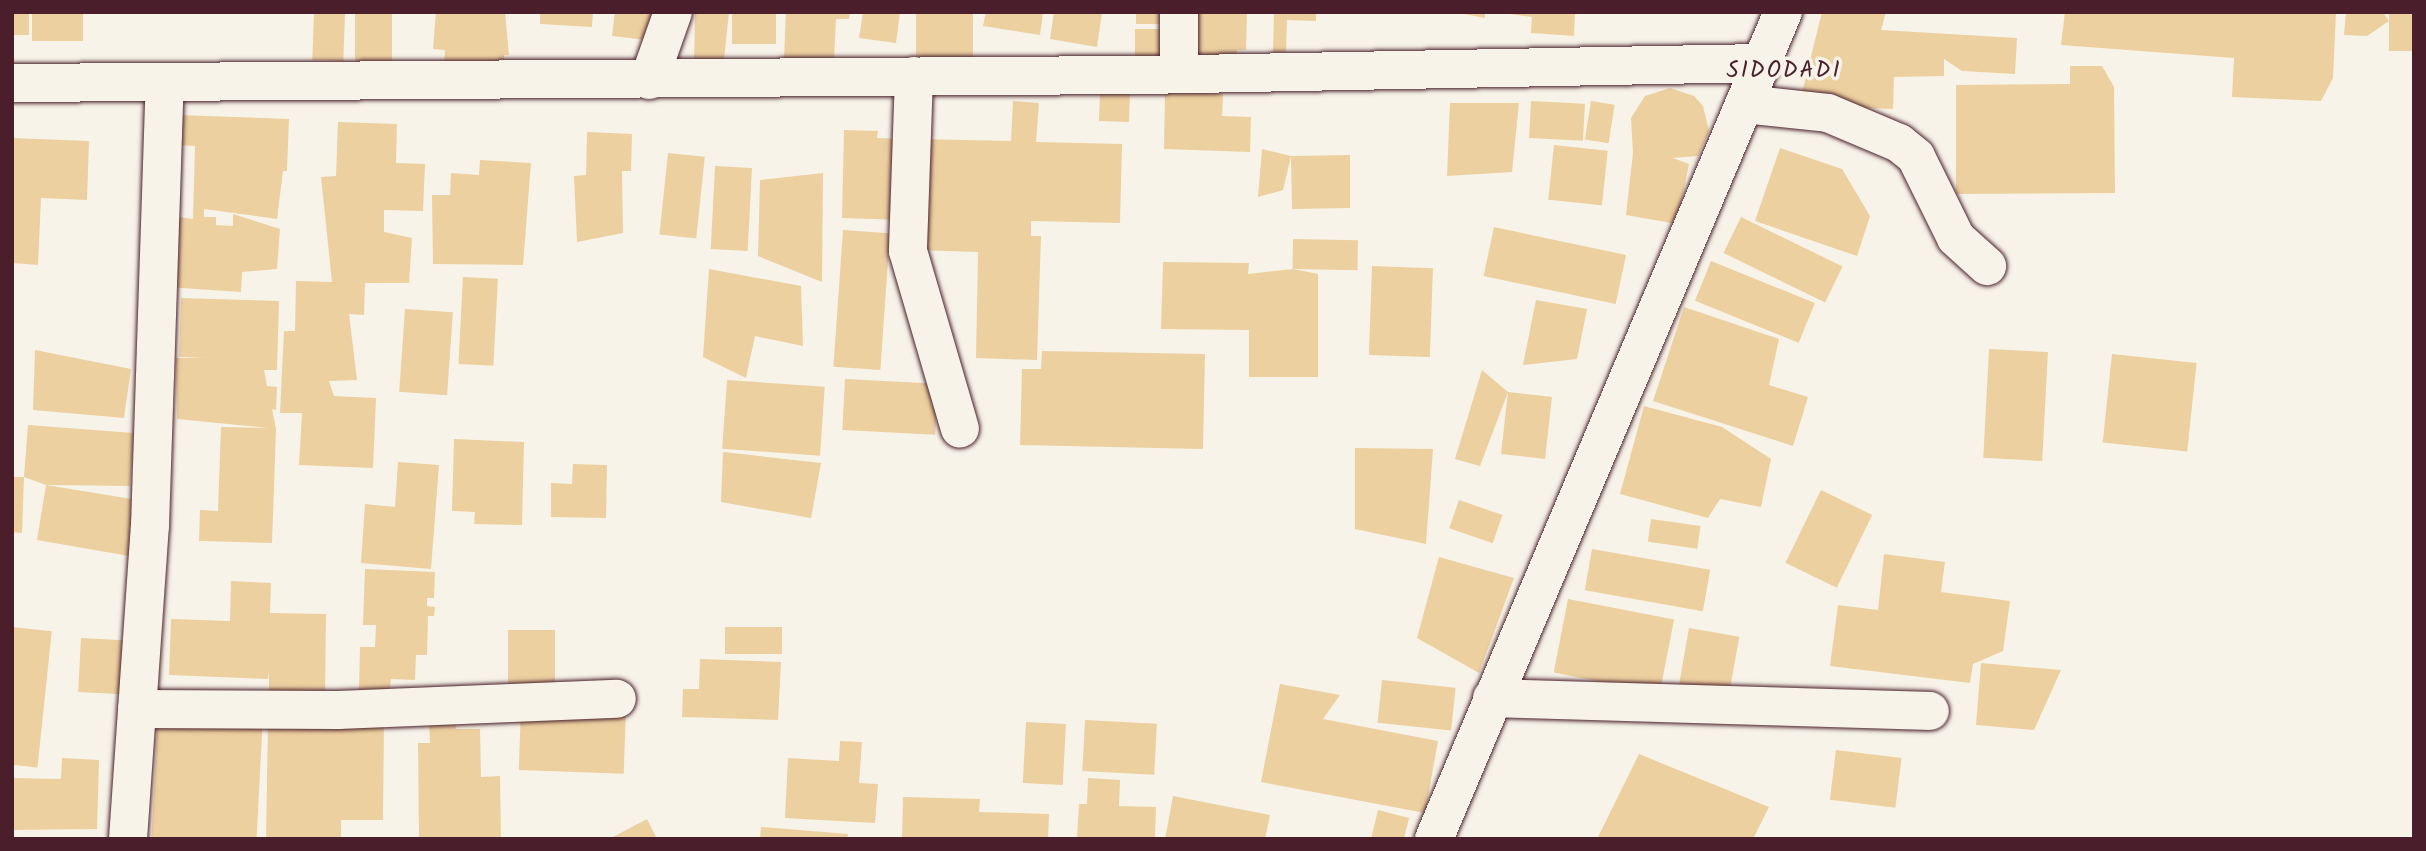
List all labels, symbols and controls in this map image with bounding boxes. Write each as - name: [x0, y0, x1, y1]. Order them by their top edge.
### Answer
- district label: SIDODADI: [1727, 57, 1841, 85]

